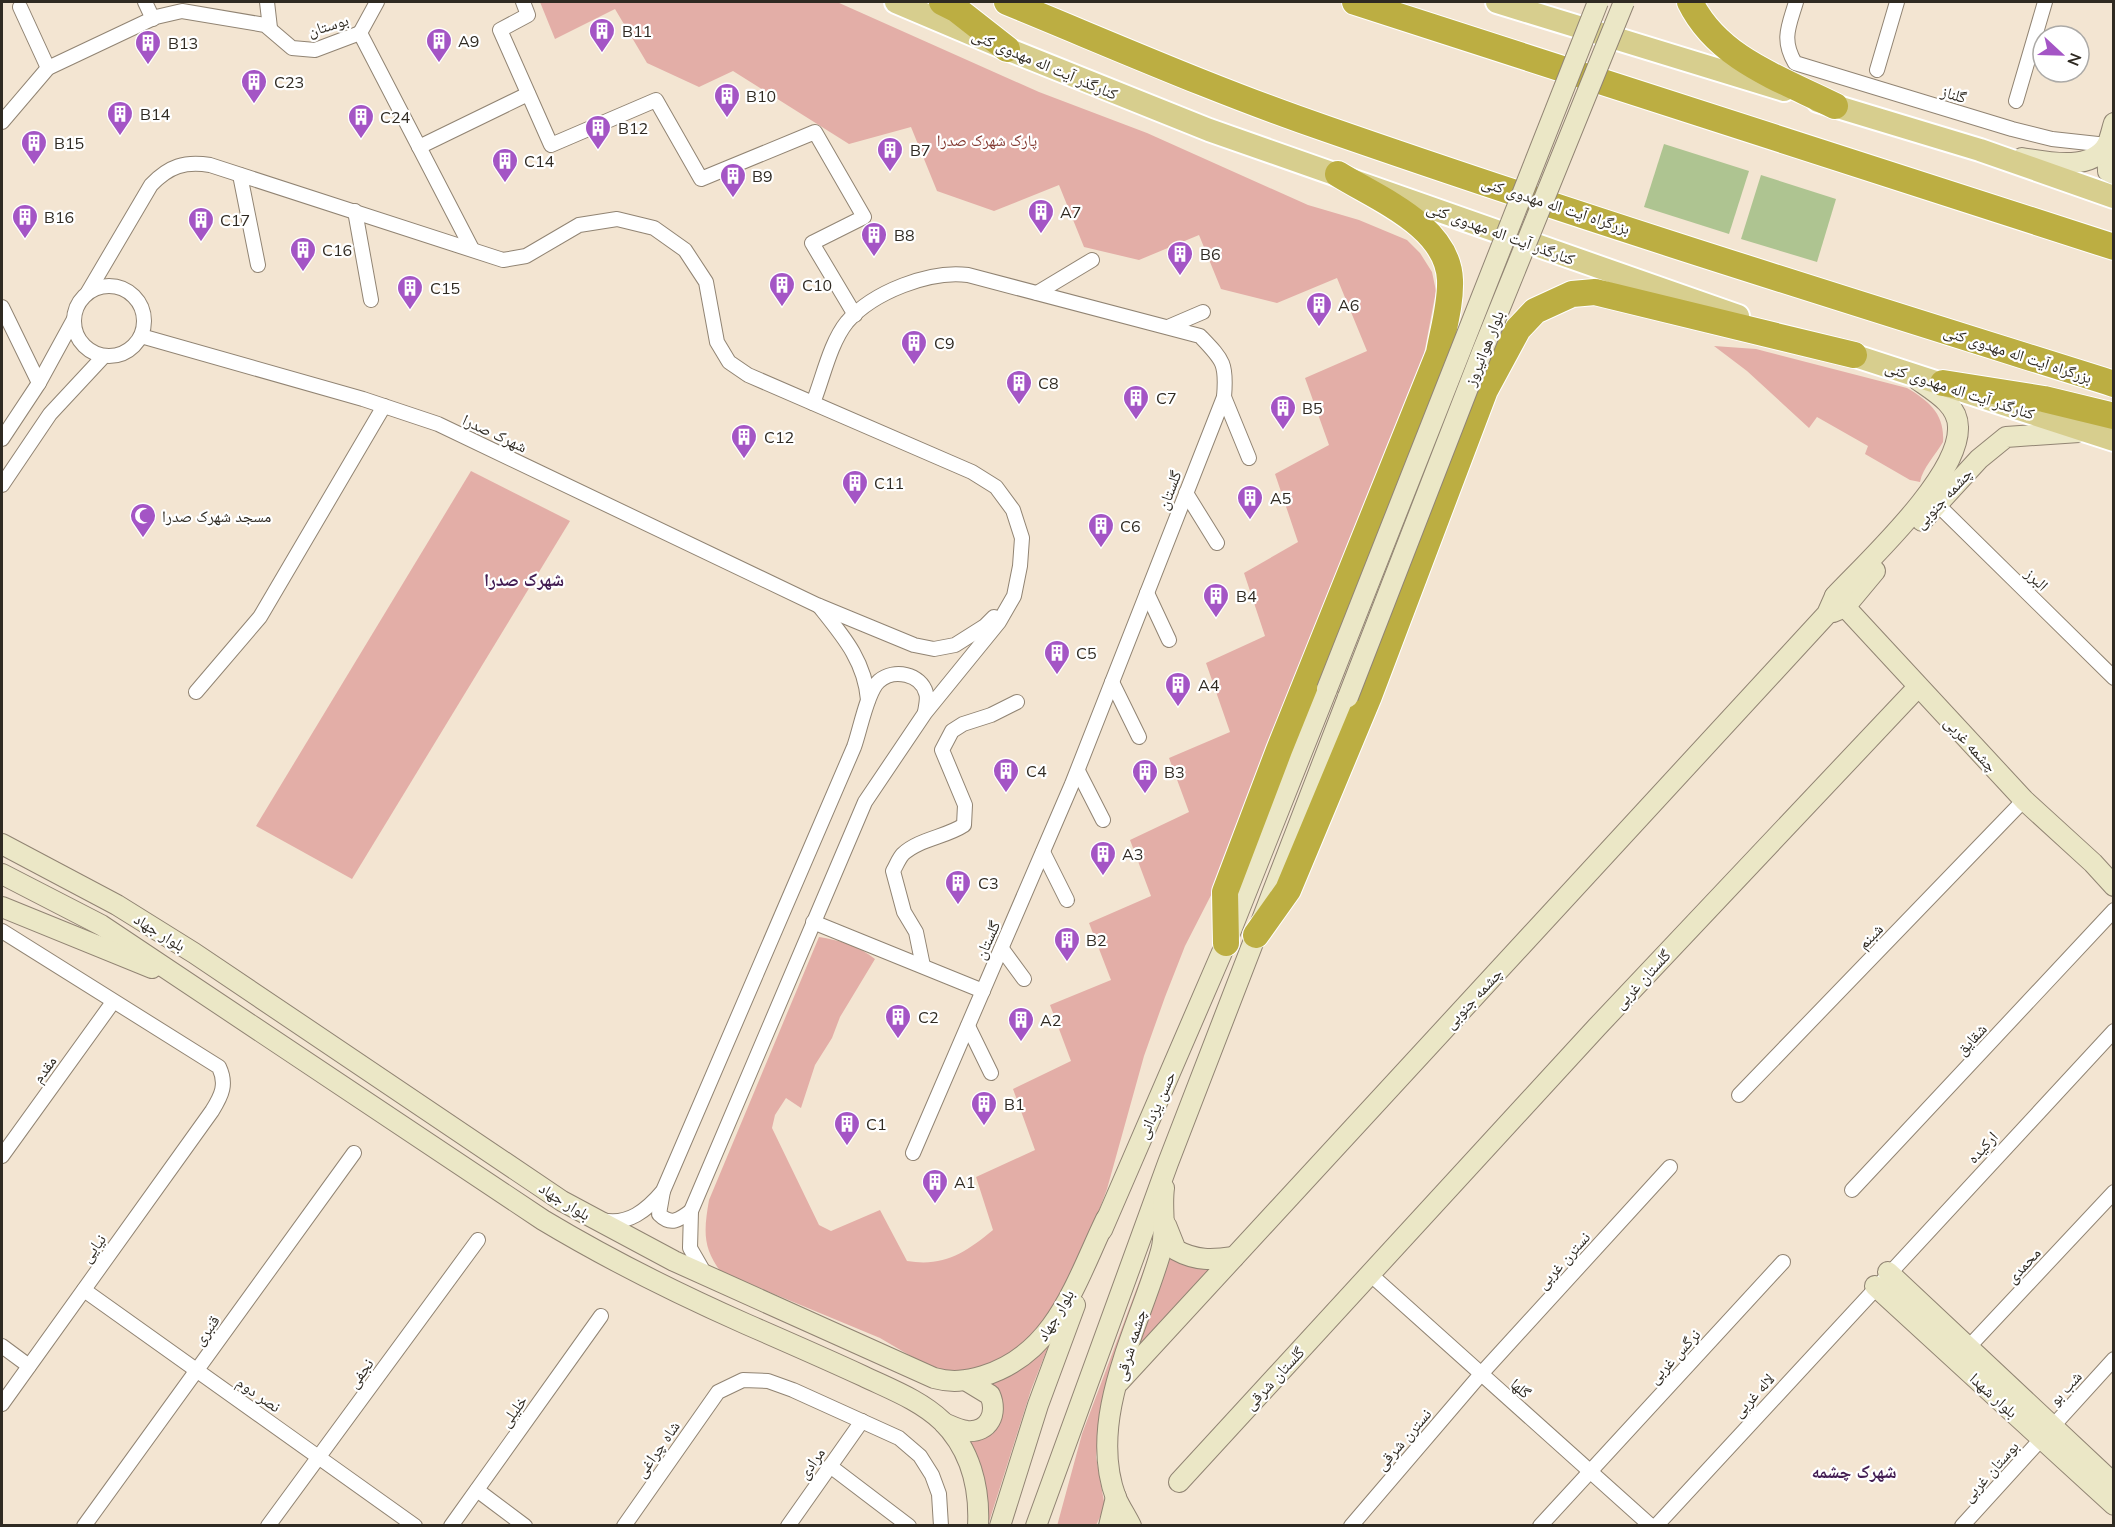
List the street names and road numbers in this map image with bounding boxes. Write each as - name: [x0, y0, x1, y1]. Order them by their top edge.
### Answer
- street label: بوستان: [305, 9, 351, 42]
- street label: کنارگذر آیت اله مهدوی کنی: [969, 24, 1121, 105]
- street label: گلناز: [1938, 80, 1969, 107]
- street label: بزرگراه آیت اله مهدوی کنی: [1479, 172, 1633, 239]
- street label: کنارگذر آیت اله مهدوی کنی: [1424, 197, 1578, 270]
- street label: بلوار هوانیروز: [1459, 307, 1508, 390]
- street label: بزرگراه آیت اله مهدوی کنی: [1941, 321, 2095, 388]
- street label: کنارگذر آیت اله مهدوی کنی: [1882, 356, 2038, 425]
- street label: شهرک صدرا: [460, 409, 530, 457]
- street label: چشمه جنوبی: [1910, 463, 1977, 533]
- street label: گلستان: [1152, 467, 1187, 513]
- street label: البرز: [2021, 563, 2053, 595]
- street label: چشمه غربی: [1940, 712, 2002, 777]
- street label: بلوار جهاد: [131, 908, 189, 956]
- street label: گلستان: [970, 917, 1005, 963]
- street label: شبنم: [1853, 919, 1888, 954]
- street label: گلستان غربی: [1609, 945, 1676, 1014]
- street label: چشمه جنوبی: [1440, 963, 1507, 1033]
- street label: شقایق: [1951, 1019, 1992, 1060]
- street label: مقدم: [27, 1051, 61, 1087]
- street label: حسن یزدانی: [1132, 1068, 1181, 1142]
- street label: ارکیده: [1962, 1127, 2002, 1167]
- street label: بلوار جهاد: [536, 1177, 594, 1225]
- street label: نسترن غربی: [1532, 1227, 1595, 1294]
- street label: نیایی: [76, 1230, 111, 1267]
- street label: محمدی: [2001, 1243, 2045, 1288]
- street label: بلوار جهاد: [1032, 1285, 1078, 1345]
- street label: چشمه شرقی: [1110, 1307, 1151, 1383]
- street label: قنبری: [188, 1311, 224, 1350]
- street label: نرگس غربی: [1644, 1324, 1705, 1388]
- street label: گلستان شرقی: [1240, 1342, 1309, 1414]
- street label: نجفی: [342, 1354, 378, 1393]
- street label: شب بو: [2044, 1367, 2086, 1409]
- street label: بلوار شهدا: [1966, 1368, 2022, 1422]
- street label: لاله غربی: [1728, 1369, 1779, 1422]
- street label: نصر دوم: [232, 1372, 285, 1417]
- street label: گلها: [1507, 1374, 1536, 1403]
- street label: خلیلی: [495, 1391, 532, 1432]
- street label: نسترن شرقی: [1371, 1404, 1436, 1475]
- street label: شاه چراغی: [630, 1417, 685, 1482]
- street label: بوستان غربی: [1957, 1436, 2024, 1506]
- street label: مرادی: [793, 1443, 830, 1483]

